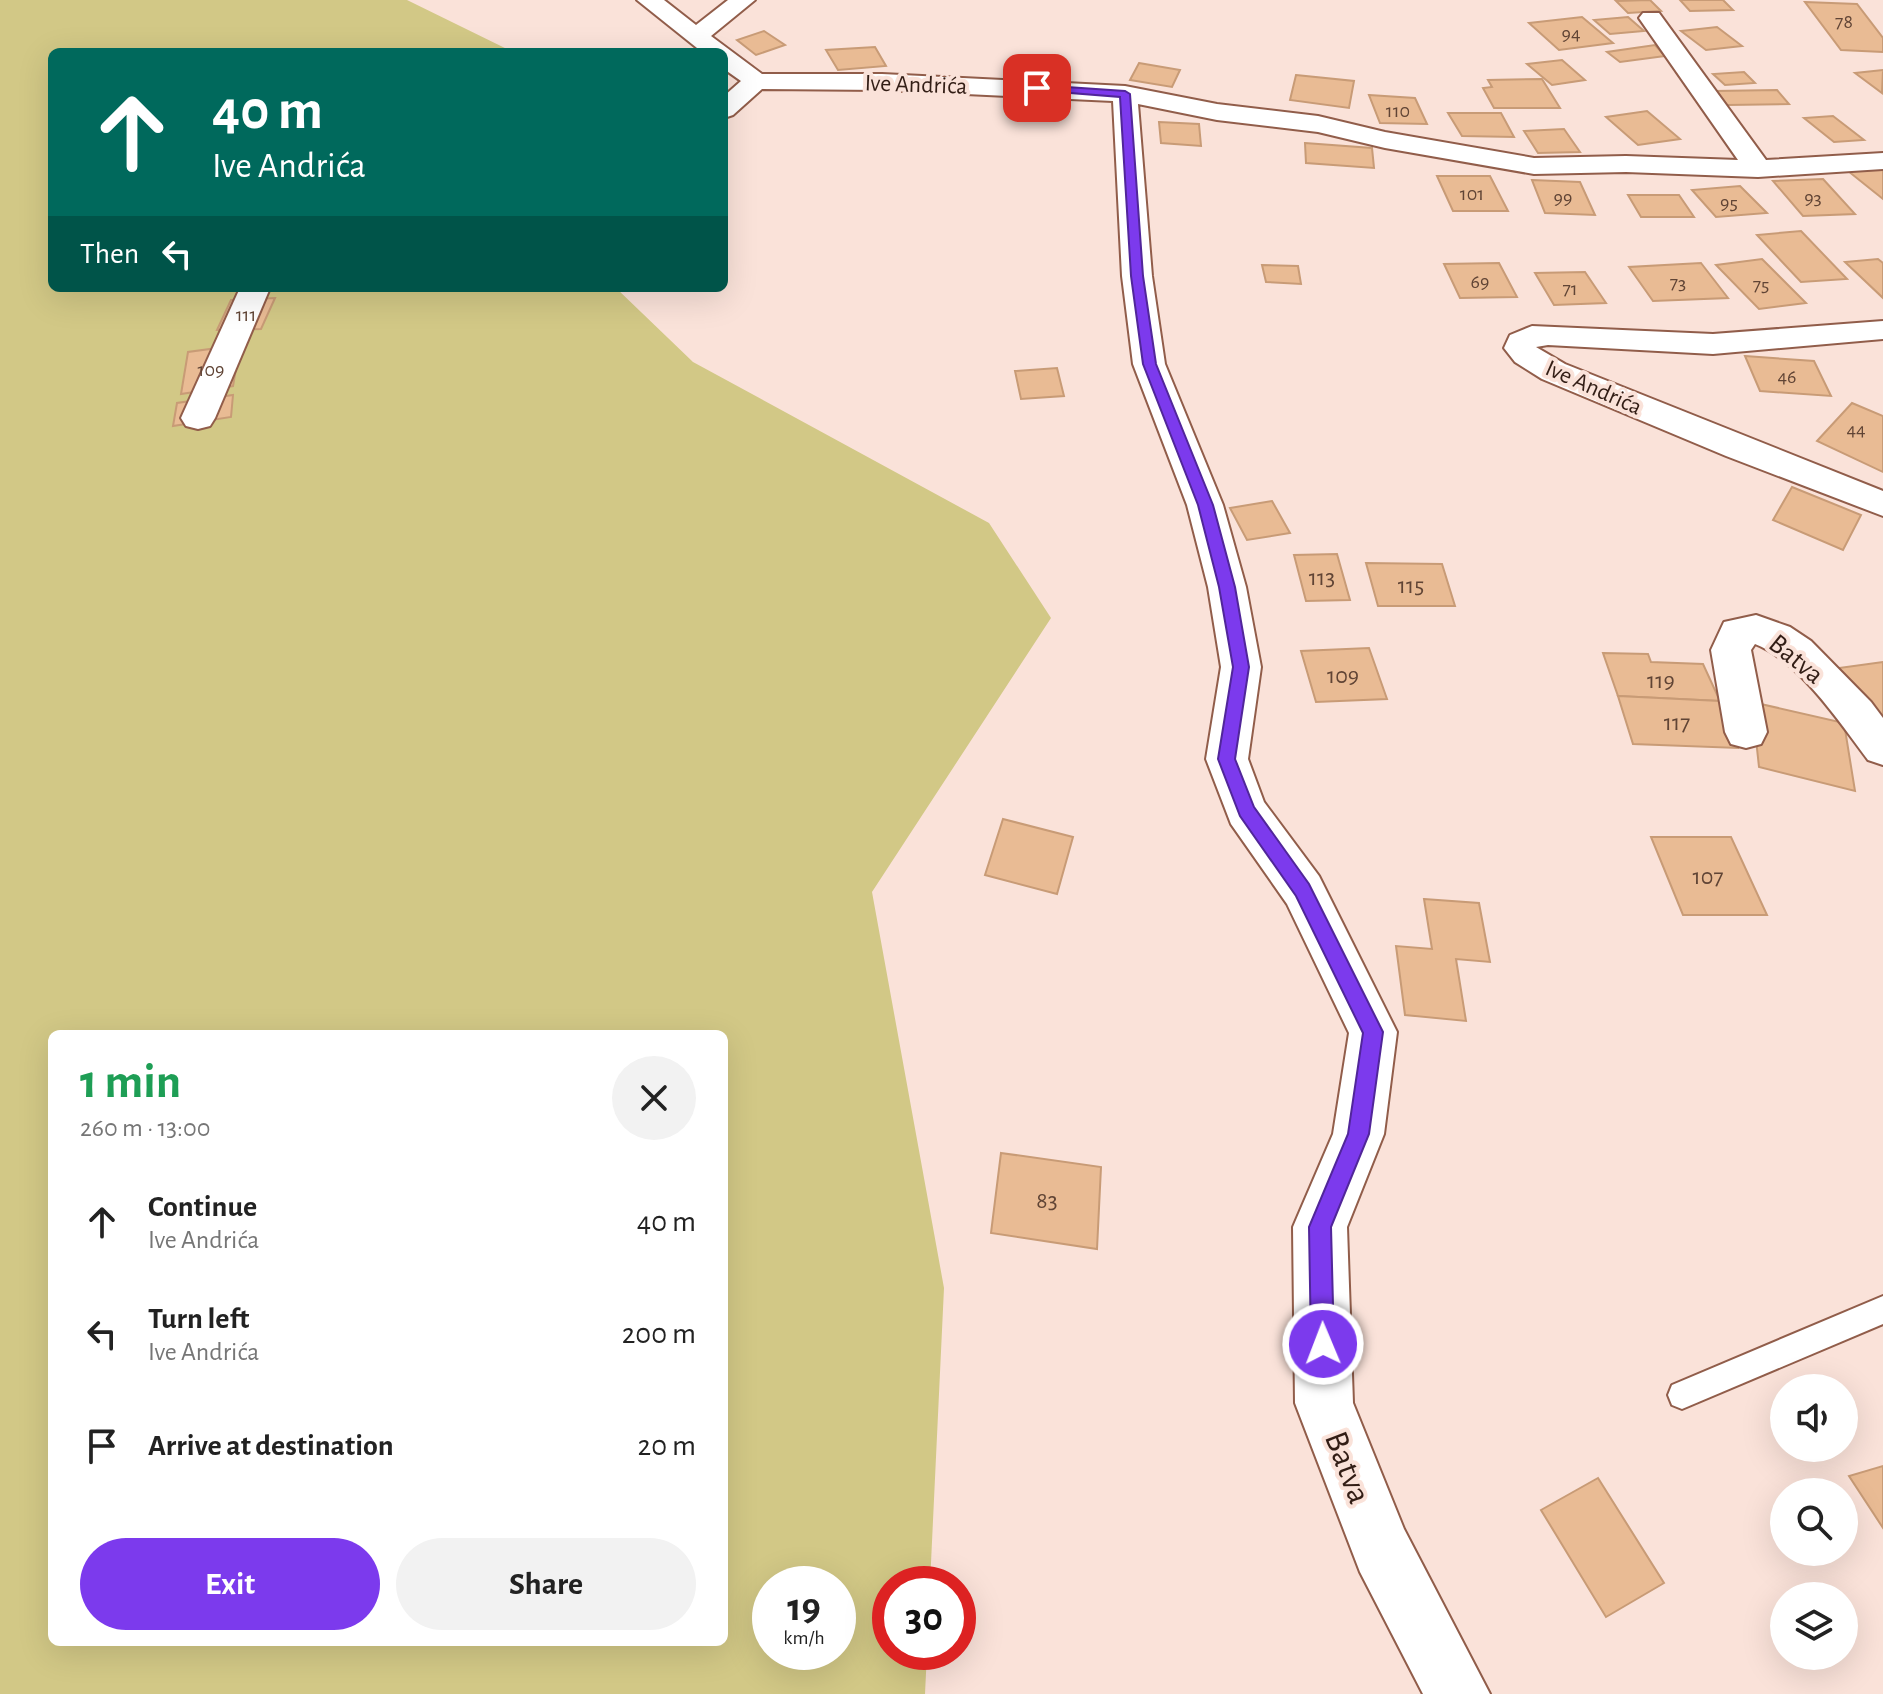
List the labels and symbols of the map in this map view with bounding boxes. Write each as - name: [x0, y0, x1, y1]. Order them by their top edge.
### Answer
- house number: 78: [1835, 12, 1853, 32]
- house number: 94: [1561, 24, 1581, 44]
- pin: [1003, 54, 1071, 122]
- street label: Ive Andrića: [864, 71, 968, 99]
- house number: 110: [1386, 101, 1410, 121]
- house number: 101: [1460, 184, 1484, 204]
- house number: 99: [1554, 188, 1572, 208]
- house number: 93: [1804, 188, 1822, 208]
- house number: 95: [1720, 193, 1738, 213]
- house number: 69: [1471, 272, 1489, 292]
- house number: 73: [1670, 273, 1686, 293]
- house number: 75: [1753, 275, 1769, 295]
- house number: 71: [1562, 279, 1578, 299]
- house number: 111: [236, 305, 256, 325]
- street label: Ive Andrića: [1542, 356, 1645, 420]
- house number: 109: [198, 360, 224, 380]
- house number: 46: [1777, 367, 1797, 387]
- house number: 44: [1846, 420, 1866, 440]
- house number: 113: [1309, 566, 1335, 590]
- house number: 115: [1398, 574, 1424, 598]
- street label: Batva: [1763, 629, 1828, 690]
- house number: 109: [1327, 664, 1359, 688]
- house number: 119: [1647, 669, 1675, 693]
- house number: 117: [1664, 711, 1690, 735]
- house number: 107: [1693, 865, 1723, 889]
- house number: 83: [1036, 1189, 1058, 1213]
- position arrow: [1281, 1302, 1365, 1386]
- street label: Batva: [1318, 1427, 1376, 1509]
- speed limit sign: 30: [872, 1566, 976, 1670]

